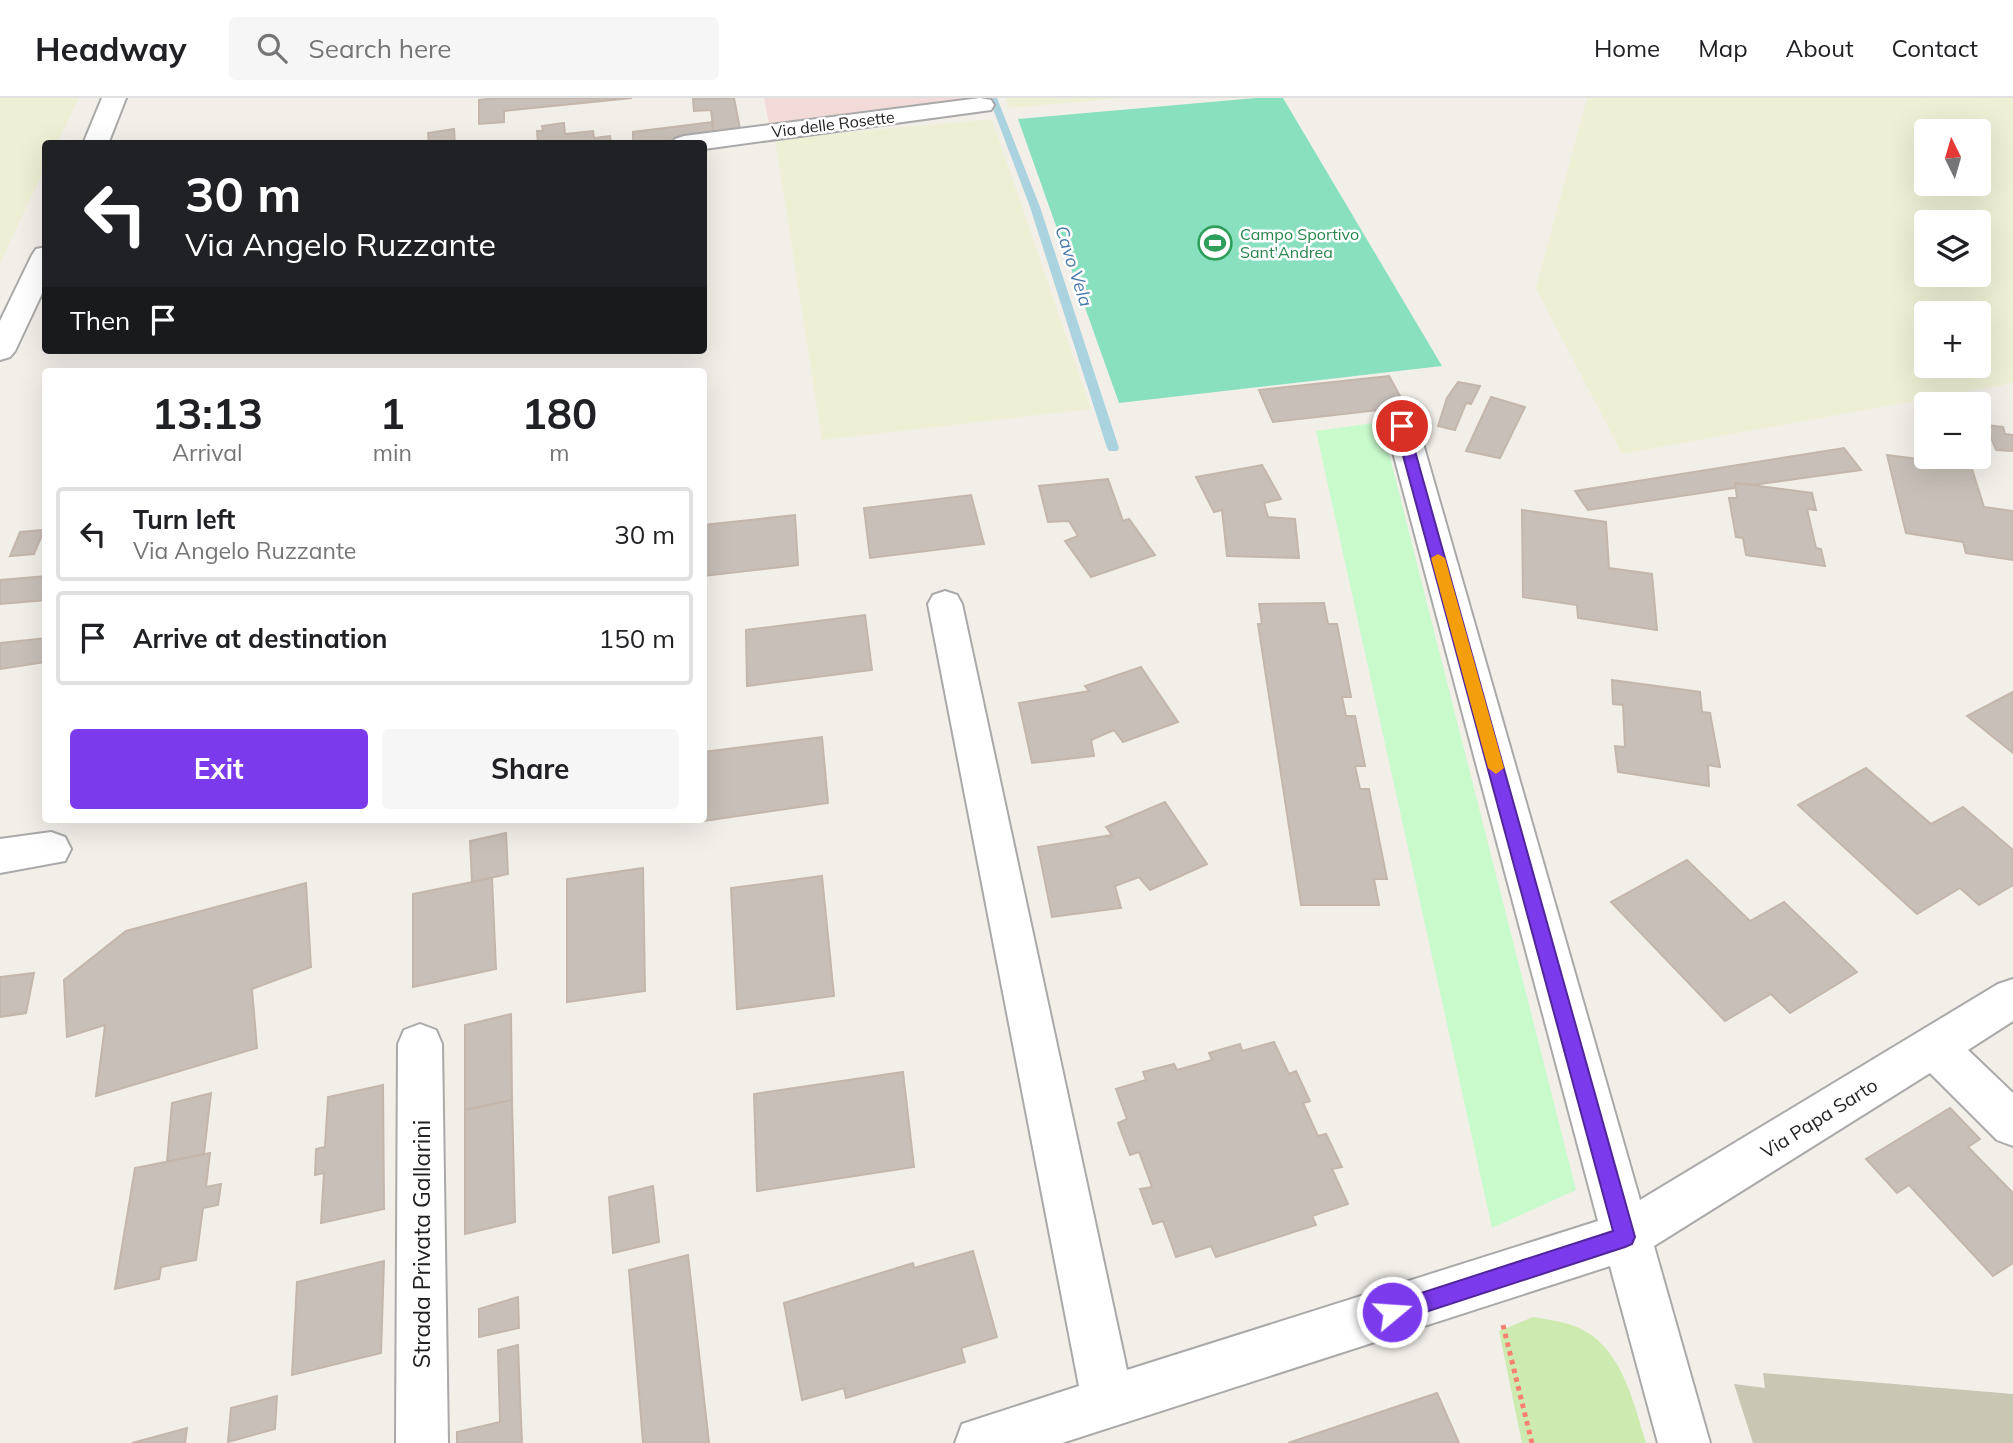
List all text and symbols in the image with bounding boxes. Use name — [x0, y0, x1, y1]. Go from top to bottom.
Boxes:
search box — [229, 17, 719, 80]
text: Headway — [35, 28, 187, 69]
icon: search — [253, 29, 291, 67]
text: Search here — [309, 32, 451, 65]
text: Home — [1594, 33, 1660, 63]
text: Map — [1698, 33, 1748, 63]
text: About — [1786, 33, 1854, 63]
text: Contact — [1892, 33, 1978, 63]
street label: Via delle Rosette — [770, 107, 896, 141]
north arrow — [1914, 119, 1992, 196]
map controls — [1914, 119, 1991, 469]
text: 30 m — [185, 163, 301, 224]
icon: left — [70, 168, 161, 259]
button: layers — [1914, 210, 1991, 287]
water label: Cavo Vela — [1050, 223, 1098, 309]
text: Via Angelo Ruzzante — [185, 224, 496, 264]
sports icon: Campo Sportivo Sant'Andrea — [1196, 224, 1234, 262]
place label: Campo Sportivo Sant'Andrea — [1240, 224, 1359, 262]
icon: arrive — [144, 301, 182, 339]
button: + — [1914, 301, 1991, 378]
text: Then — [70, 304, 130, 337]
text: 13:13 — [152, 387, 263, 440]
text: 1 — [380, 387, 405, 440]
text: 180 — [522, 387, 597, 440]
button: − — [1914, 392, 1991, 469]
pin — [1372, 396, 1432, 456]
icon: arrive — [1383, 407, 1421, 445]
text: Arrival — [172, 438, 243, 467]
text: min — [373, 438, 412, 467]
text: m — [549, 438, 570, 467]
text: Turn left — [133, 503, 235, 536]
icon: left — [74, 515, 112, 553]
text: 30 m — [614, 518, 675, 551]
text: Via Angelo Ruzzante — [133, 536, 356, 565]
icon: arrive — [74, 619, 112, 657]
text: Arrive at destination — [133, 622, 388, 655]
text: 150 m — [599, 622, 675, 655]
button: Exit — [70, 729, 368, 809]
button: Share — [382, 729, 679, 809]
street label: Via Papa Sarto — [1756, 1073, 1882, 1163]
street label: Strada Privata Gallarini — [407, 1120, 436, 1368]
position arrow — [1355, 1275, 1429, 1349]

